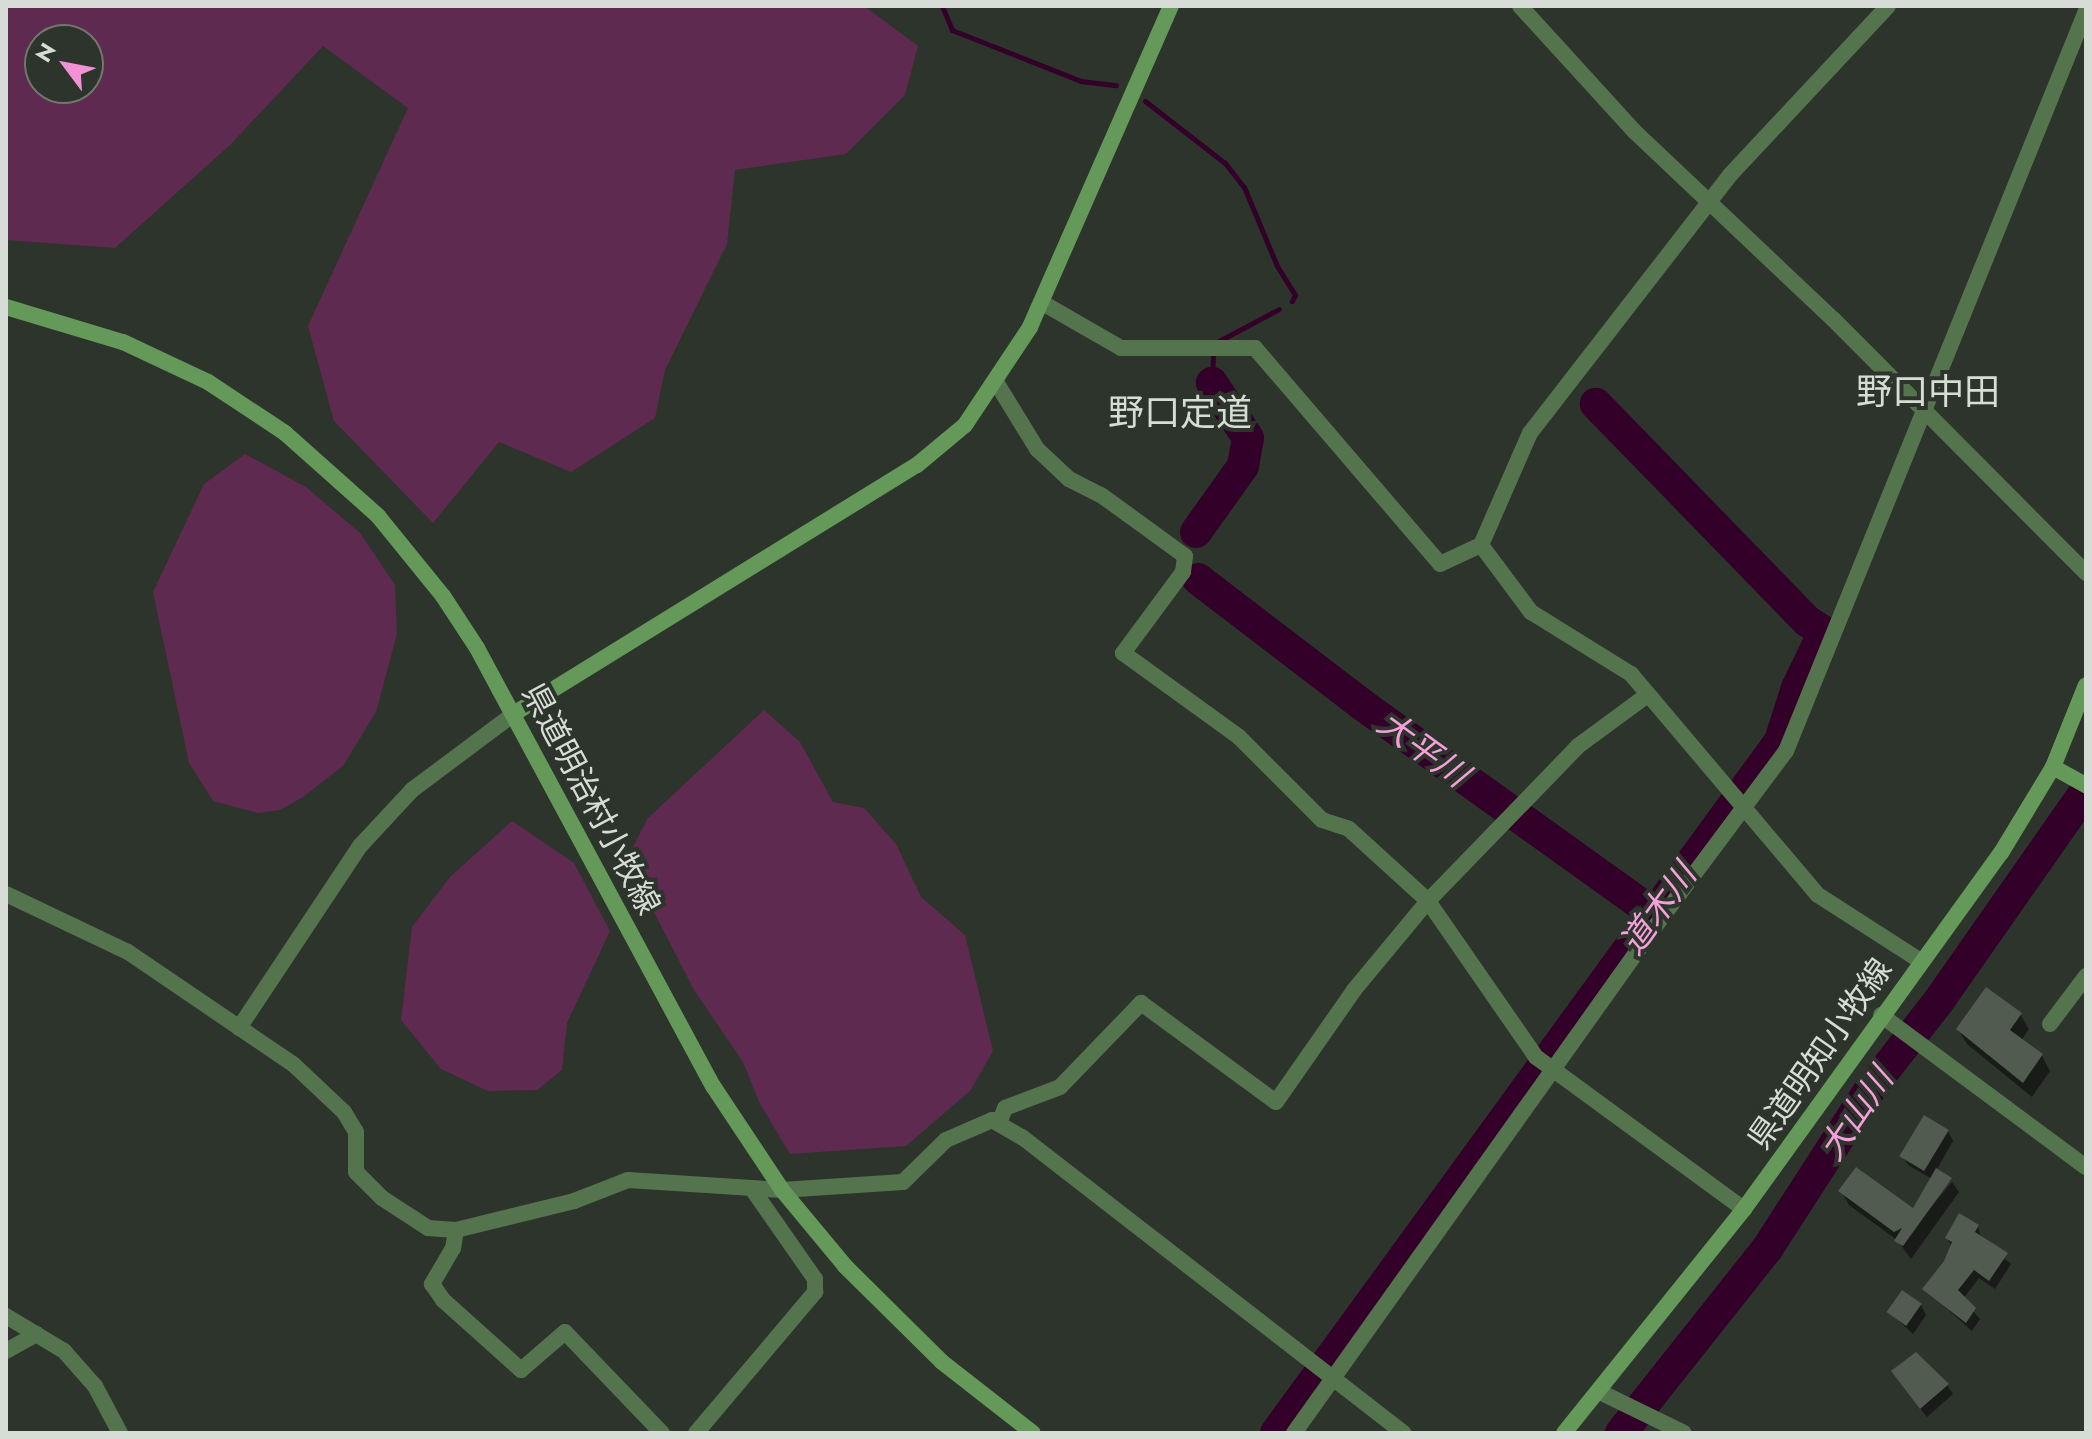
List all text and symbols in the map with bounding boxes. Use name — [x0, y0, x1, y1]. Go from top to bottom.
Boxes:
north arrow — [24, 24, 104, 104]
text: N — [27, 36, 64, 68]
district label: 野口中田 — [1856, 370, 2000, 414]
district label: 野口定道 — [1108, 391, 1252, 435]
street label: 県道明治村小牧線 — [514, 677, 668, 921]
water label: 大平川 — [1370, 703, 1476, 795]
water label: 道木川 — [1612, 856, 1704, 962]
street label: 県道明知小牧線 — [1740, 951, 1900, 1157]
water label: 大山川 — [1811, 1060, 1901, 1168]

